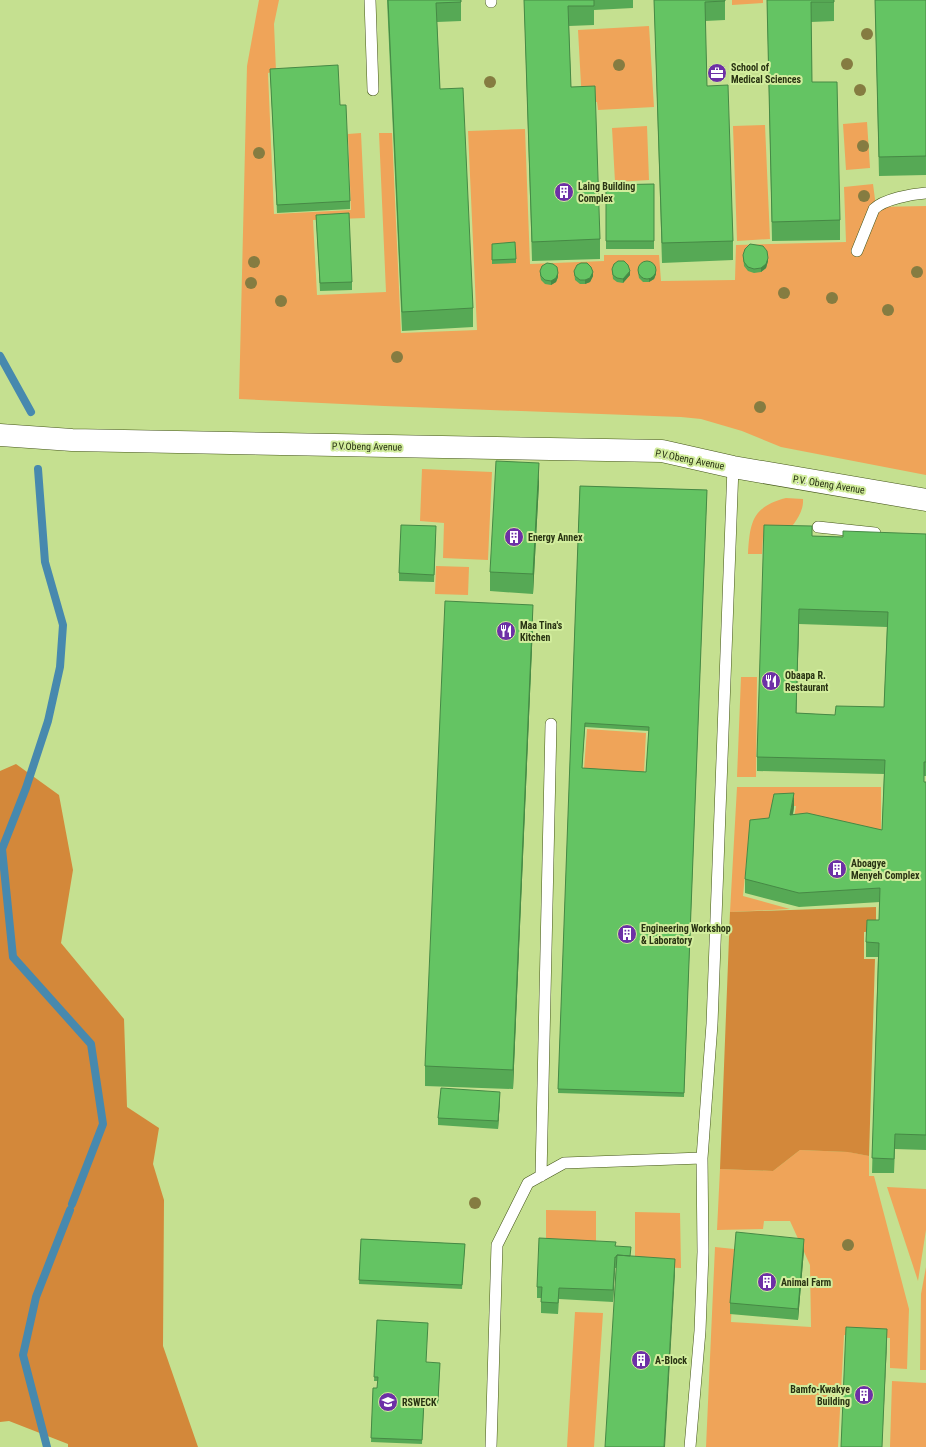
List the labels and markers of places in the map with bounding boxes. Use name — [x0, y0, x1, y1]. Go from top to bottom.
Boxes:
office icon: School of Medical Sciences — [706, 62, 728, 84]
place label: School of Medical Sciences — [731, 62, 802, 85]
building icon: Laing Building Complex — [553, 181, 575, 203]
place label: Laing Building Complex — [578, 181, 635, 204]
building icon: Energy Annex — [503, 526, 525, 548]
place label: Energy Annex — [528, 532, 583, 543]
restaurant icon: Maa Tina's Kitchen — [495, 620, 517, 642]
place label: Maa Tina's Kitchen — [520, 620, 563, 643]
restaurant icon: Obaapa R. Restaurant — [760, 670, 782, 692]
place label: Obaapa R. Restaurant — [785, 670, 828, 693]
building icon: Aboagye Menyeh Complex — [826, 858, 848, 880]
place label: Aboagye Menyeh Complex — [851, 858, 920, 881]
building icon: Engineering Workshop & Laboratory — [616, 923, 638, 945]
place label: Engineering Workshop & Laboratory — [641, 923, 731, 946]
building icon: Animal Farm — [756, 1271, 778, 1293]
place label: Animal Farm — [781, 1277, 831, 1288]
building icon: A-Block — [630, 1349, 652, 1371]
place label: A-Block — [655, 1355, 687, 1366]
place label: Bamfo-Kwakye Building — [790, 1384, 850, 1407]
building icon: Bamfo-Kwakye Building — [853, 1384, 875, 1406]
school or university icon: RSWECK — [377, 1391, 399, 1413]
place label: RSWECK — [402, 1397, 437, 1408]

